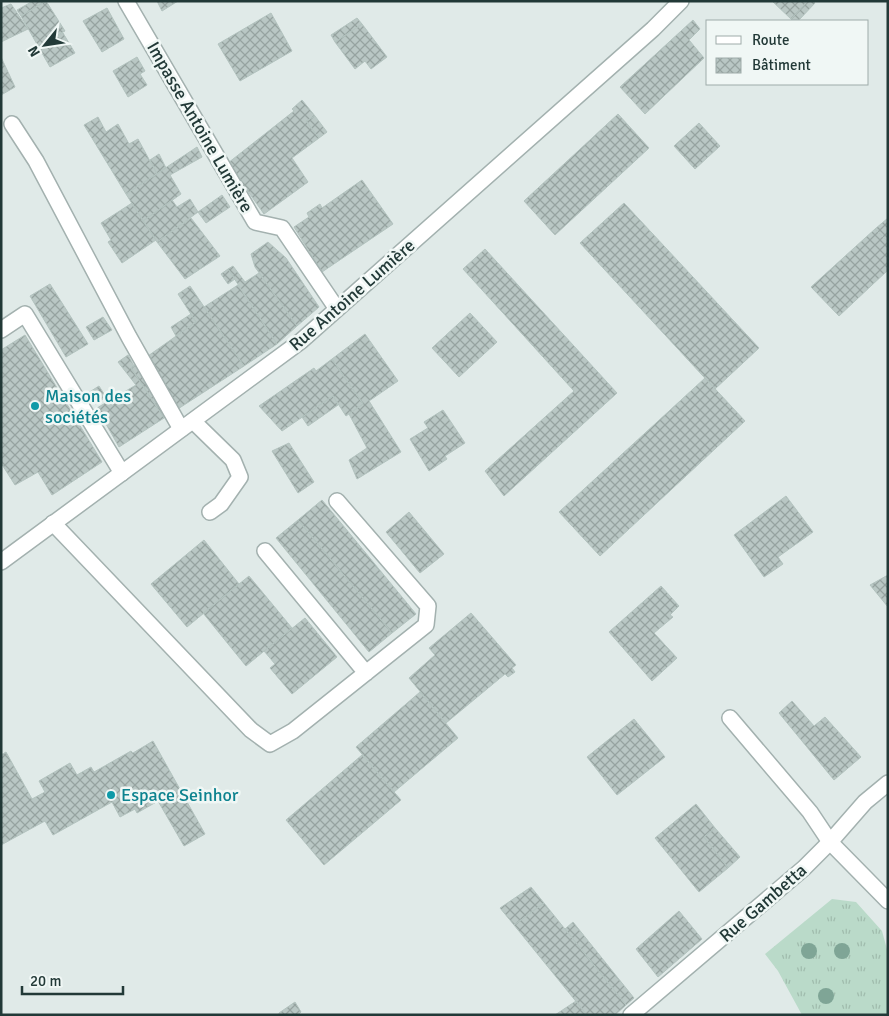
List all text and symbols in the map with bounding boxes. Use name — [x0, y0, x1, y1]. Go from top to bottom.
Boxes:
north arrow — [20, 20, 70, 70]
legend — [706, 20, 869, 85]
text: Route — [752, 31, 789, 49]
street label: Impasse Antoine Lumière — [142, 38, 258, 216]
text: N — [24, 43, 44, 60]
text: Bâtiment — [752, 56, 811, 74]
street label: Rue Antoine Lumière — [285, 234, 419, 356]
place label: Maison des sociétés — [45, 385, 131, 428]
marker: Maison des sociétés — [29, 400, 41, 412]
place label: Espace Seinhor — [121, 784, 239, 806]
marker: Espace Seinhor — [105, 789, 117, 801]
street label: Rue Gambetta — [715, 859, 811, 947]
scale bar — [22, 964, 124, 996]
text: 20 m — [30, 972, 61, 990]

